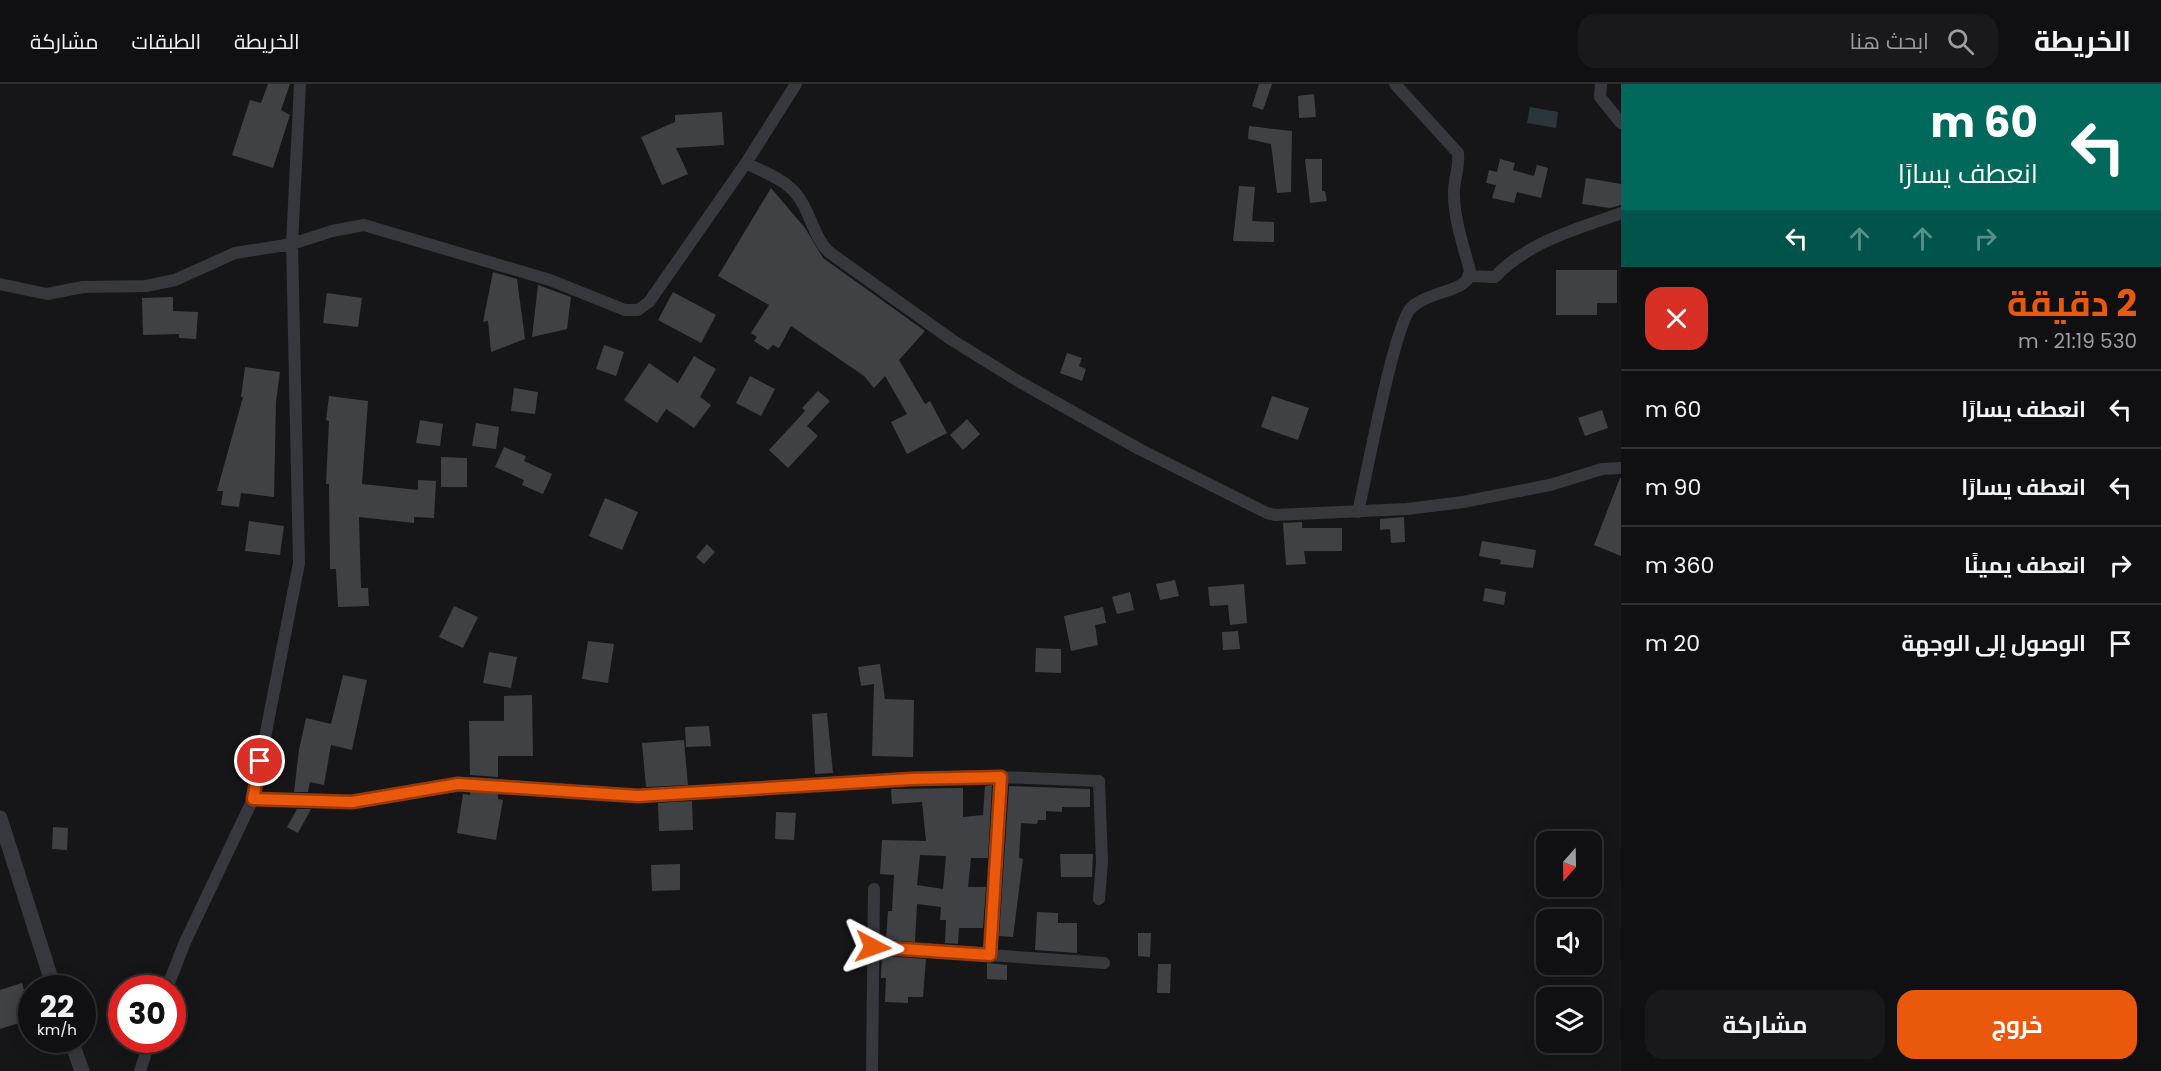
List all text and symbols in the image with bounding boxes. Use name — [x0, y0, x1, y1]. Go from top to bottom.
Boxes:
search box — [1578, 14, 1998, 68]
text: الخريطة — [2034, 22, 2131, 61]
icon: search — [1944, 25, 1977, 58]
text: ابحث هنا — [1850, 26, 1929, 57]
text: مشاركة — [30, 27, 99, 56]
text: الطبقات — [132, 27, 201, 56]
text: الخريطة — [234, 27, 300, 56]
text: 60 m — [1930, 93, 2038, 152]
icon: left — [2059, 108, 2137, 186]
text: انعطف يسارًا — [1898, 155, 2038, 192]
icon: left — [1780, 222, 1813, 255]
icon: ahead — [1843, 222, 1876, 255]
icon: ahead — [1906, 222, 1939, 255]
icon: right — [1969, 222, 2002, 255]
text: 2 دقيقة — [2007, 278, 2137, 329]
button: close — [1645, 287, 1708, 350]
text: 530 m · 21:19 — [2018, 327, 2137, 355]
icon: left — [2104, 393, 2137, 426]
text: 60 m — [1645, 394, 1701, 425]
text: انعطف يسارًا — [1961, 394, 2086, 425]
icon: left — [2104, 471, 2137, 504]
text: 90 m — [1645, 472, 1701, 503]
text: انعطف يسارًا — [1961, 472, 2086, 503]
icon: right — [2104, 549, 2137, 582]
text: 360 m — [1645, 550, 1714, 581]
text: انعطف يمينًا — [1964, 550, 2086, 581]
icon: arrive — [2104, 627, 2137, 660]
text: 20 m — [1645, 628, 1700, 659]
text: الوصول إلى الوجهة — [1901, 628, 2086, 659]
pin — [234, 735, 285, 786]
icon: arrive — [243, 744, 276, 777]
north arrow — [1536, 831, 1602, 897]
map controls — [1536, 831, 1602, 1053]
button: sound — [1536, 909, 1602, 975]
position arrow — [841, 915, 905, 979]
speed limit sign: 30 — [108, 975, 186, 1053]
text: 22 — [40, 985, 74, 1028]
button: layers — [1536, 987, 1602, 1053]
button: مشاركة — [1645, 990, 1885, 1059]
button: خروج — [1897, 990, 2137, 1059]
text: km/h — [37, 1019, 77, 1040]

